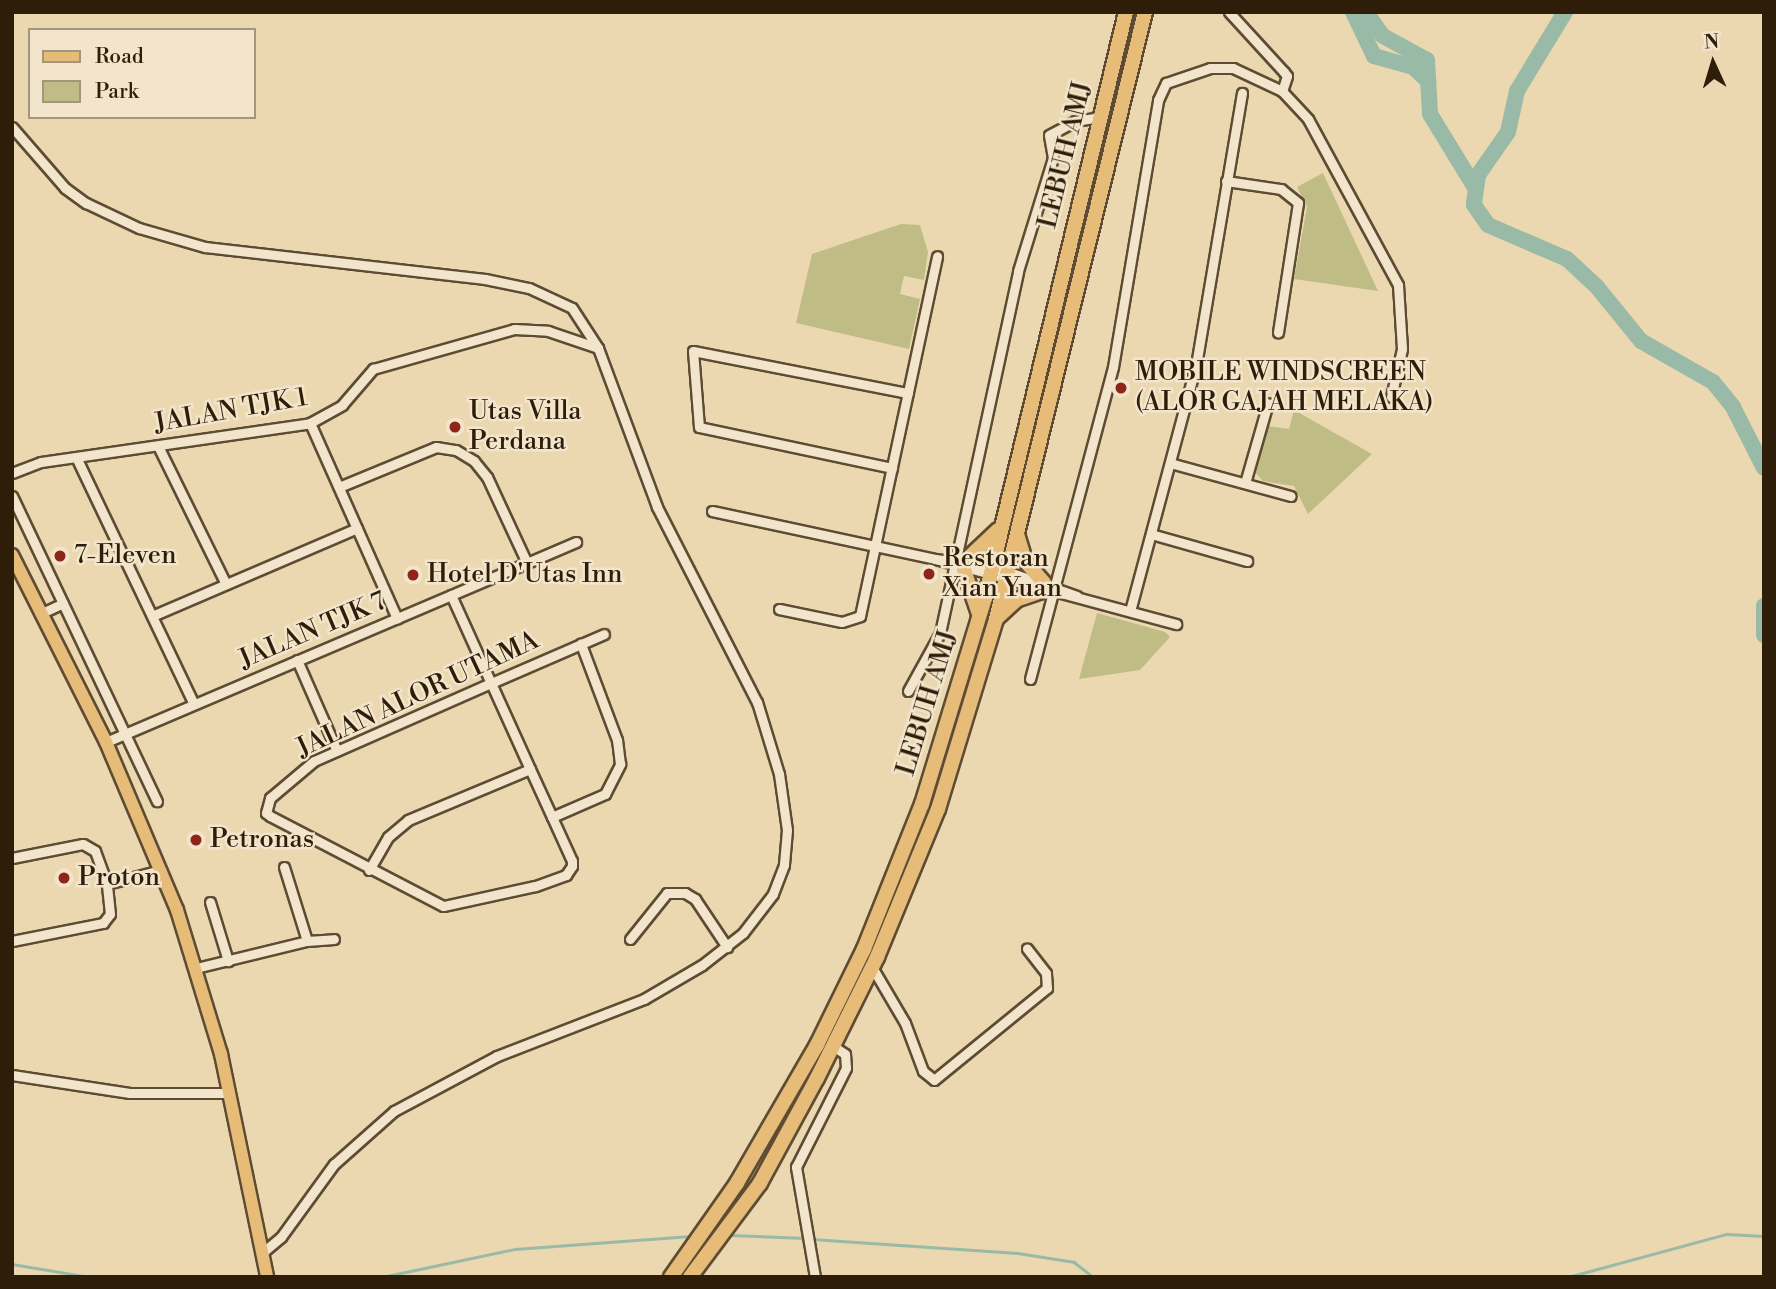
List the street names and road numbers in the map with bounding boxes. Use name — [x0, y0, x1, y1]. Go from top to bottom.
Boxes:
street label: LEBUH AMJ — [1033, 78, 1099, 232]
street label: JALAN TJK 1 — [152, 382, 310, 440]
street label: JALAN TJK 7 — [235, 586, 391, 676]
street label: JALAN ALOR UTAMA — [292, 625, 544, 765]
street label: LEBUH AMJ — [891, 626, 965, 780]

